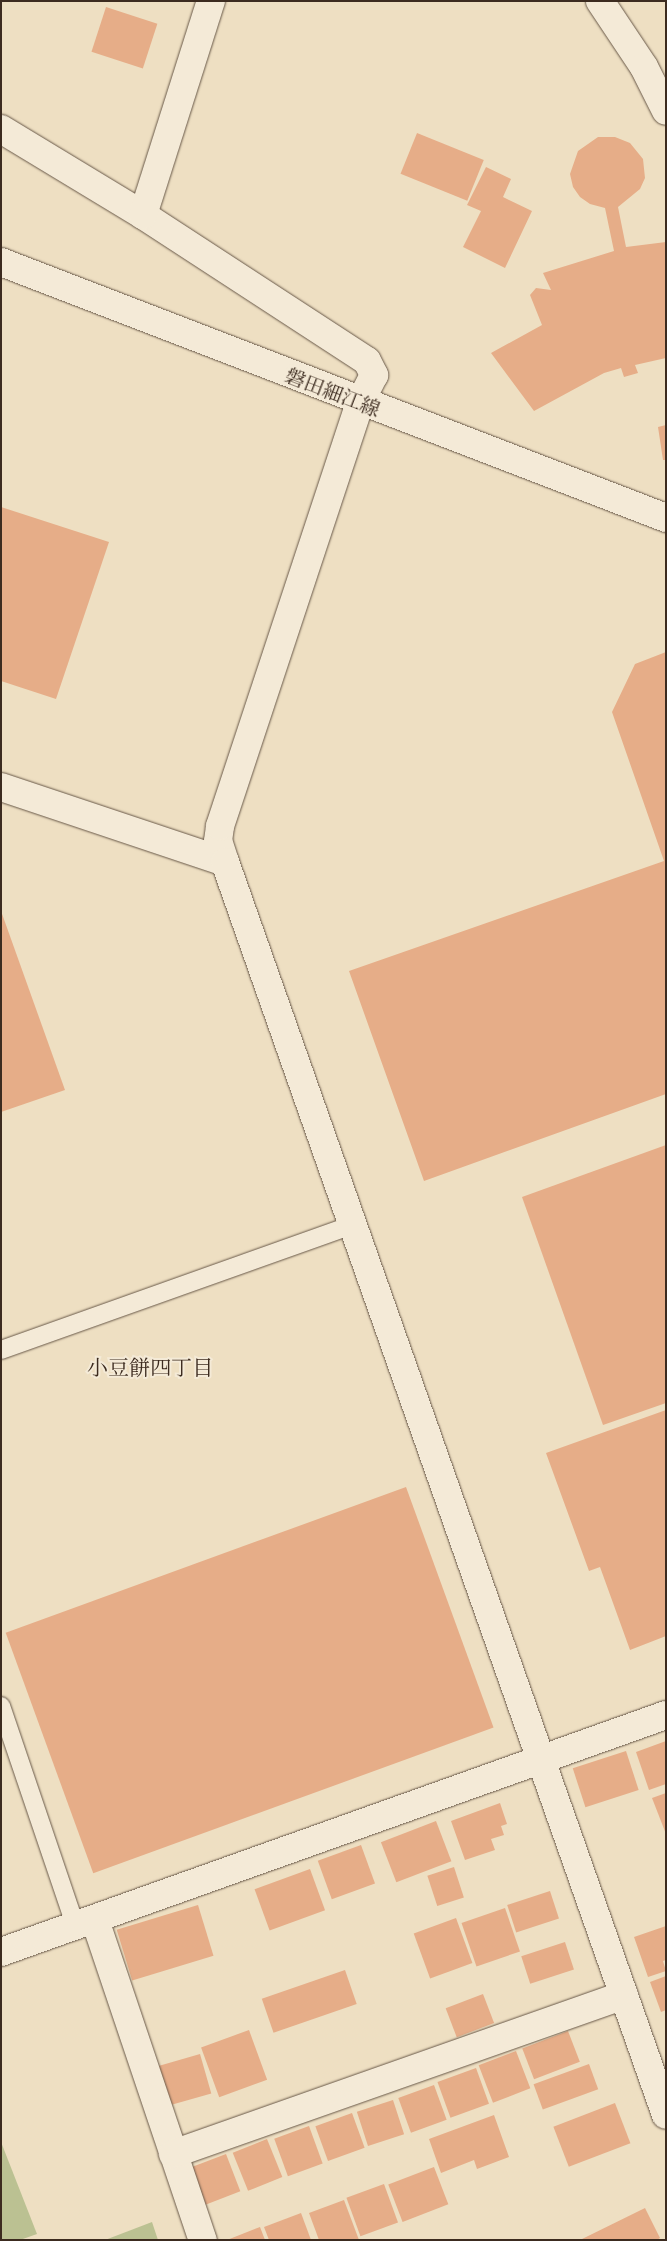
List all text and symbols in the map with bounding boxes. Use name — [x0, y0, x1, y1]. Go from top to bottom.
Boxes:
street label: 磐田細江線 — [282, 363, 384, 421]
district label: 小豆餅四丁目 — [87, 1355, 213, 1381]

